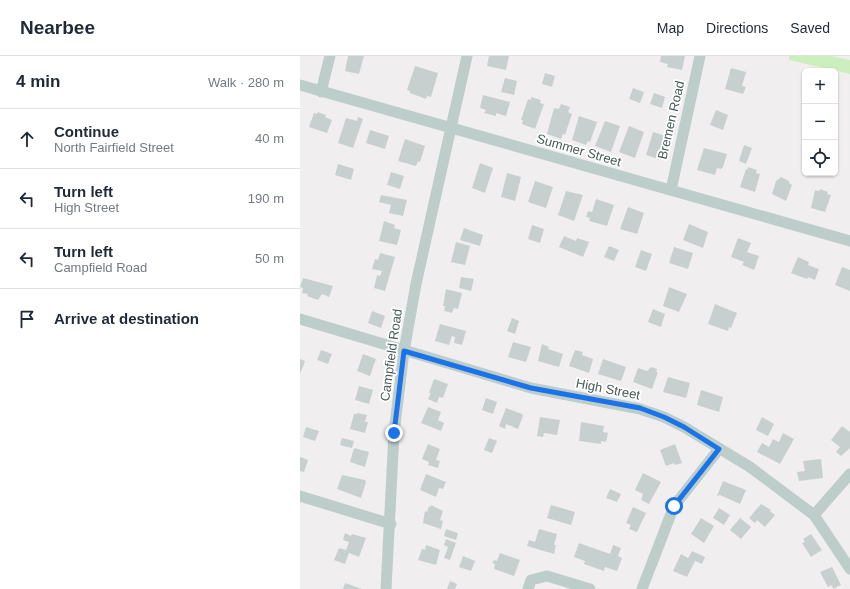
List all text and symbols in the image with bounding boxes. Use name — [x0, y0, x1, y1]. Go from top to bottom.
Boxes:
text: Nearbee — [20, 17, 95, 38]
text: Map — [657, 20, 684, 36]
text: Directions — [706, 20, 768, 36]
text: Saved — [790, 20, 830, 36]
map controls — [802, 68, 838, 176]
button: + — [802, 68, 838, 104]
text: 4 min — [16, 72, 60, 91]
text: Walk · 280 m — [208, 75, 284, 90]
street label: Bremen Road — [655, 79, 687, 161]
button: − — [802, 104, 838, 140]
text: Continue — [54, 123, 119, 140]
icon: ahead — [16, 128, 38, 150]
text: 40 m — [255, 131, 284, 146]
street label: Summer Street — [535, 131, 623, 169]
text: North Fairfield Street — [54, 140, 174, 155]
button: locate — [802, 140, 838, 176]
text: Turn left — [54, 183, 113, 200]
icon: left — [16, 188, 38, 210]
text: 190 m — [248, 191, 284, 206]
text: High Street — [54, 200, 119, 215]
text: Turn left — [54, 243, 113, 260]
icon: left — [16, 248, 38, 270]
text: 50 m — [255, 251, 284, 266]
text: Campfield Road — [54, 260, 147, 275]
icon: arrive — [16, 308, 38, 330]
street label: Campfield Road — [377, 308, 405, 402]
text: Arrive at destination — [54, 310, 199, 327]
street label: High Street — [575, 375, 642, 403]
route end — [385, 424, 403, 442]
route start — [665, 497, 683, 515]

